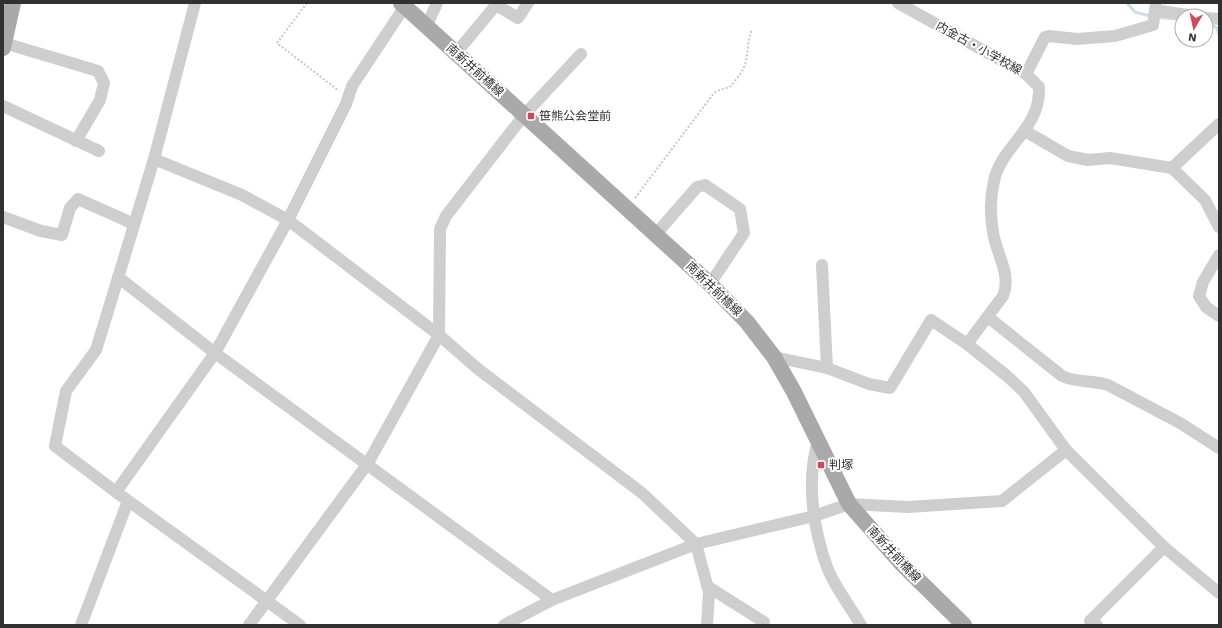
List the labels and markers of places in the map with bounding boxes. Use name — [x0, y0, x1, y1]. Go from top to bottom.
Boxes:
place label: 笹熊公会堂前 — [539, 109, 611, 123]
marker: 笹熊公会堂前 — [526, 111, 536, 121]
place label: 判塚 — [829, 458, 853, 472]
marker: 判塚 — [816, 460, 826, 470]

